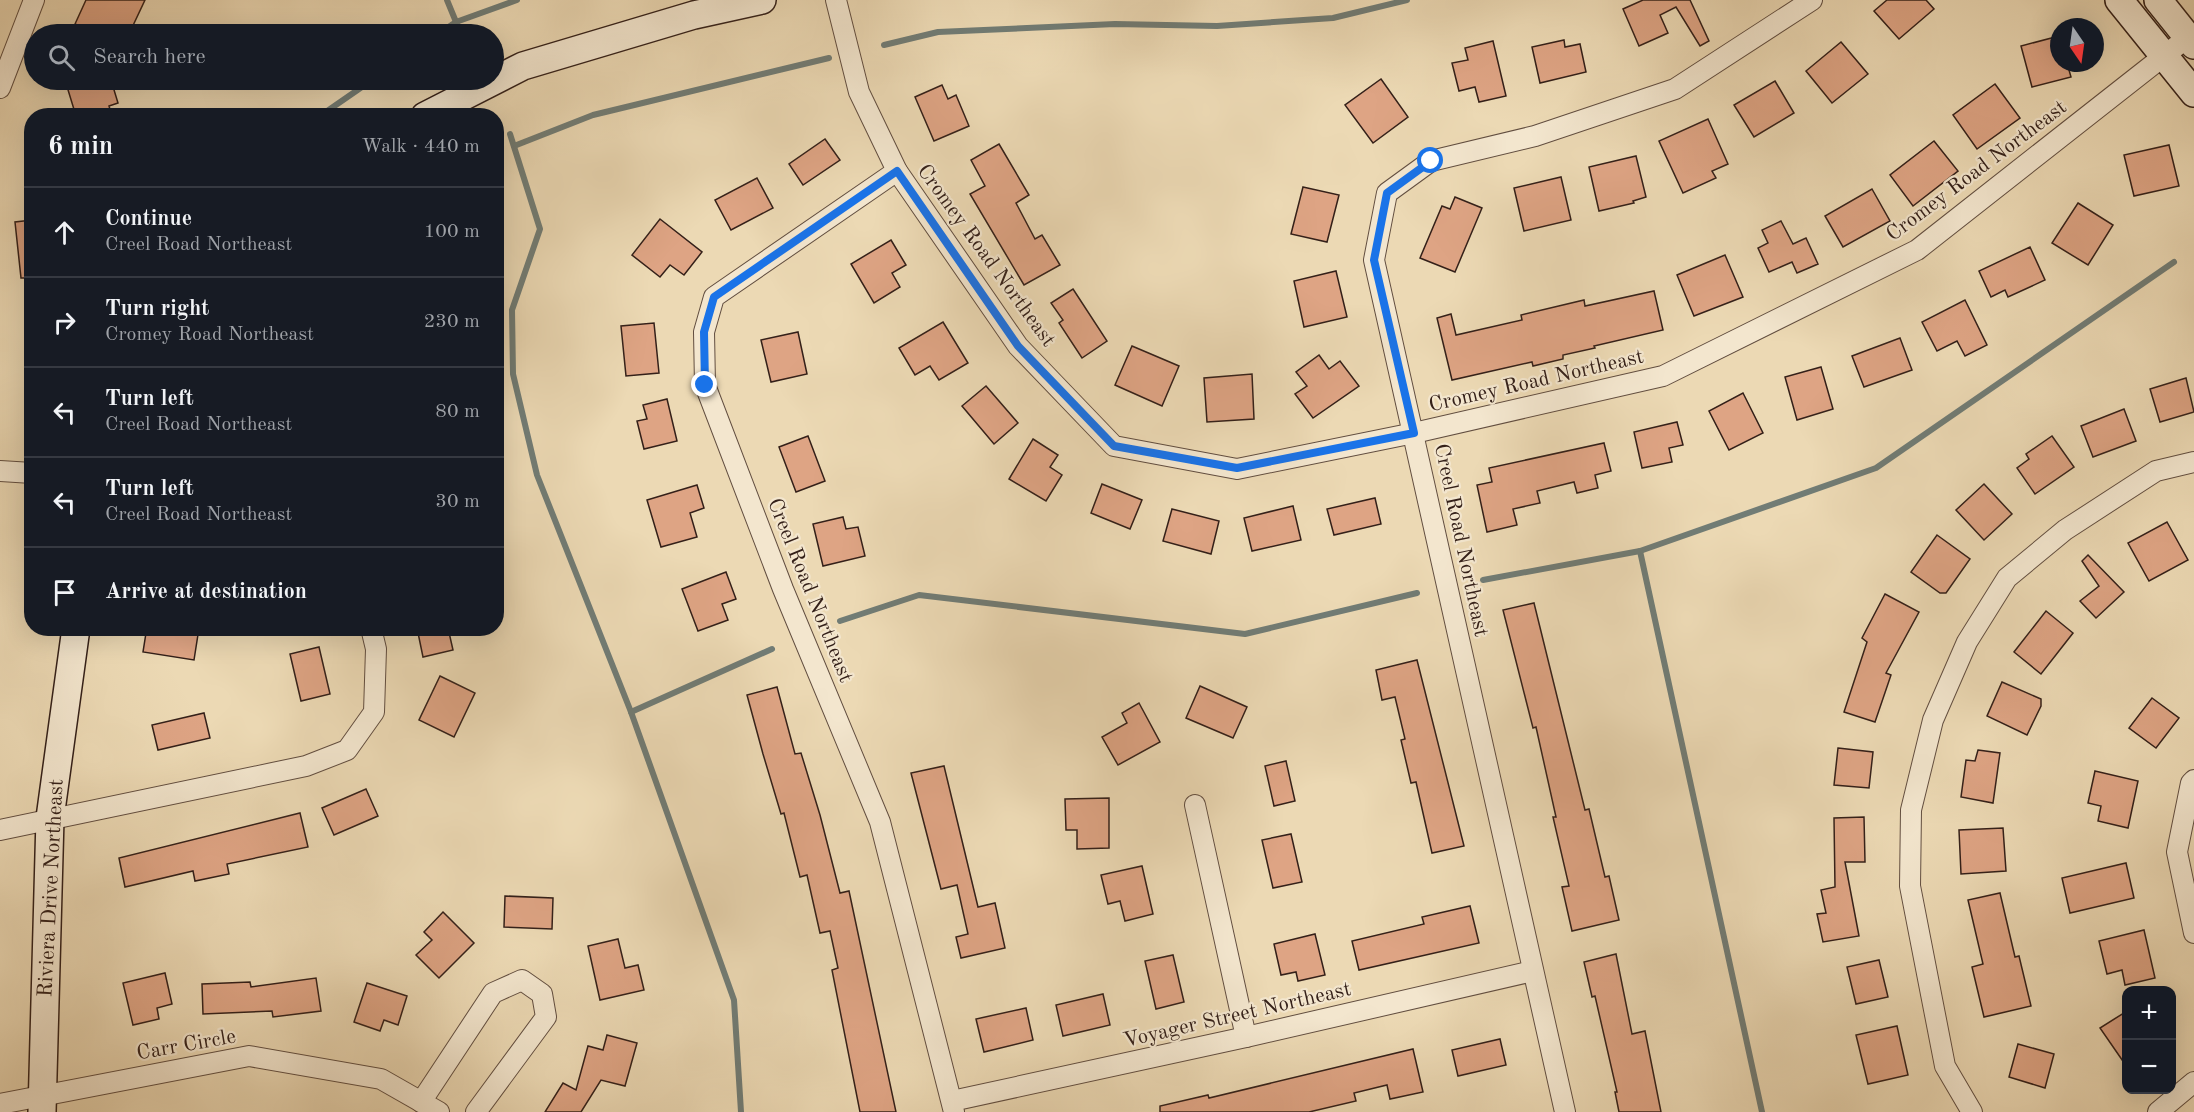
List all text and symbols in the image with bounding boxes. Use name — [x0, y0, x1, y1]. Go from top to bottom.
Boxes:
north arrow — [2050, 18, 2104, 72]
search box — [24, 24, 504, 90]
icon: search — [45, 41, 78, 74]
text: Search here — [93, 46, 206, 68]
street label: Cromey Road Northeast — [1883, 97, 2071, 246]
text: 6 min — [48, 134, 113, 160]
text: Walk · 440 m — [361, 137, 480, 157]
route start — [1417, 147, 1443, 173]
street label: Cromey Road Northeast — [913, 161, 1059, 351]
text: Continue — [105, 208, 192, 230]
icon: ahead — [48, 216, 81, 249]
text: 100 m — [424, 222, 480, 242]
text: Creel Road Northeast — [105, 235, 292, 255]
text: Turn right — [105, 298, 209, 320]
icon: right — [48, 306, 81, 339]
text: 230 m — [424, 312, 480, 332]
text: Cromey Road Northeast — [105, 325, 314, 345]
street label: Cromey Road Northeast — [1427, 347, 1646, 416]
route end — [691, 371, 717, 397]
text: Turn left — [105, 388, 194, 410]
icon: left — [48, 396, 81, 429]
text: 80 m — [435, 402, 480, 422]
text: Creel Road Northeast — [105, 415, 292, 435]
street label: Creel Road Northeast — [1430, 442, 1491, 639]
text: Turn left — [105, 478, 194, 500]
icon: left — [48, 486, 81, 519]
text: 30 m — [435, 492, 480, 512]
street label: Creel Road Northeast — [763, 495, 856, 686]
text: Creel Road Northeast — [105, 505, 292, 525]
icon: arrive — [48, 576, 81, 609]
text: Arrive at destination — [105, 581, 307, 603]
street label: Riviera Drive Northeast — [35, 778, 68, 998]
street label: Voyager Street Northeast — [1121, 979, 1353, 1052]
map controls — [2122, 986, 2176, 1094]
button: + — [2122, 986, 2176, 1040]
street label: Carr Circle — [135, 1026, 238, 1065]
button: − — [2122, 1040, 2176, 1094]

